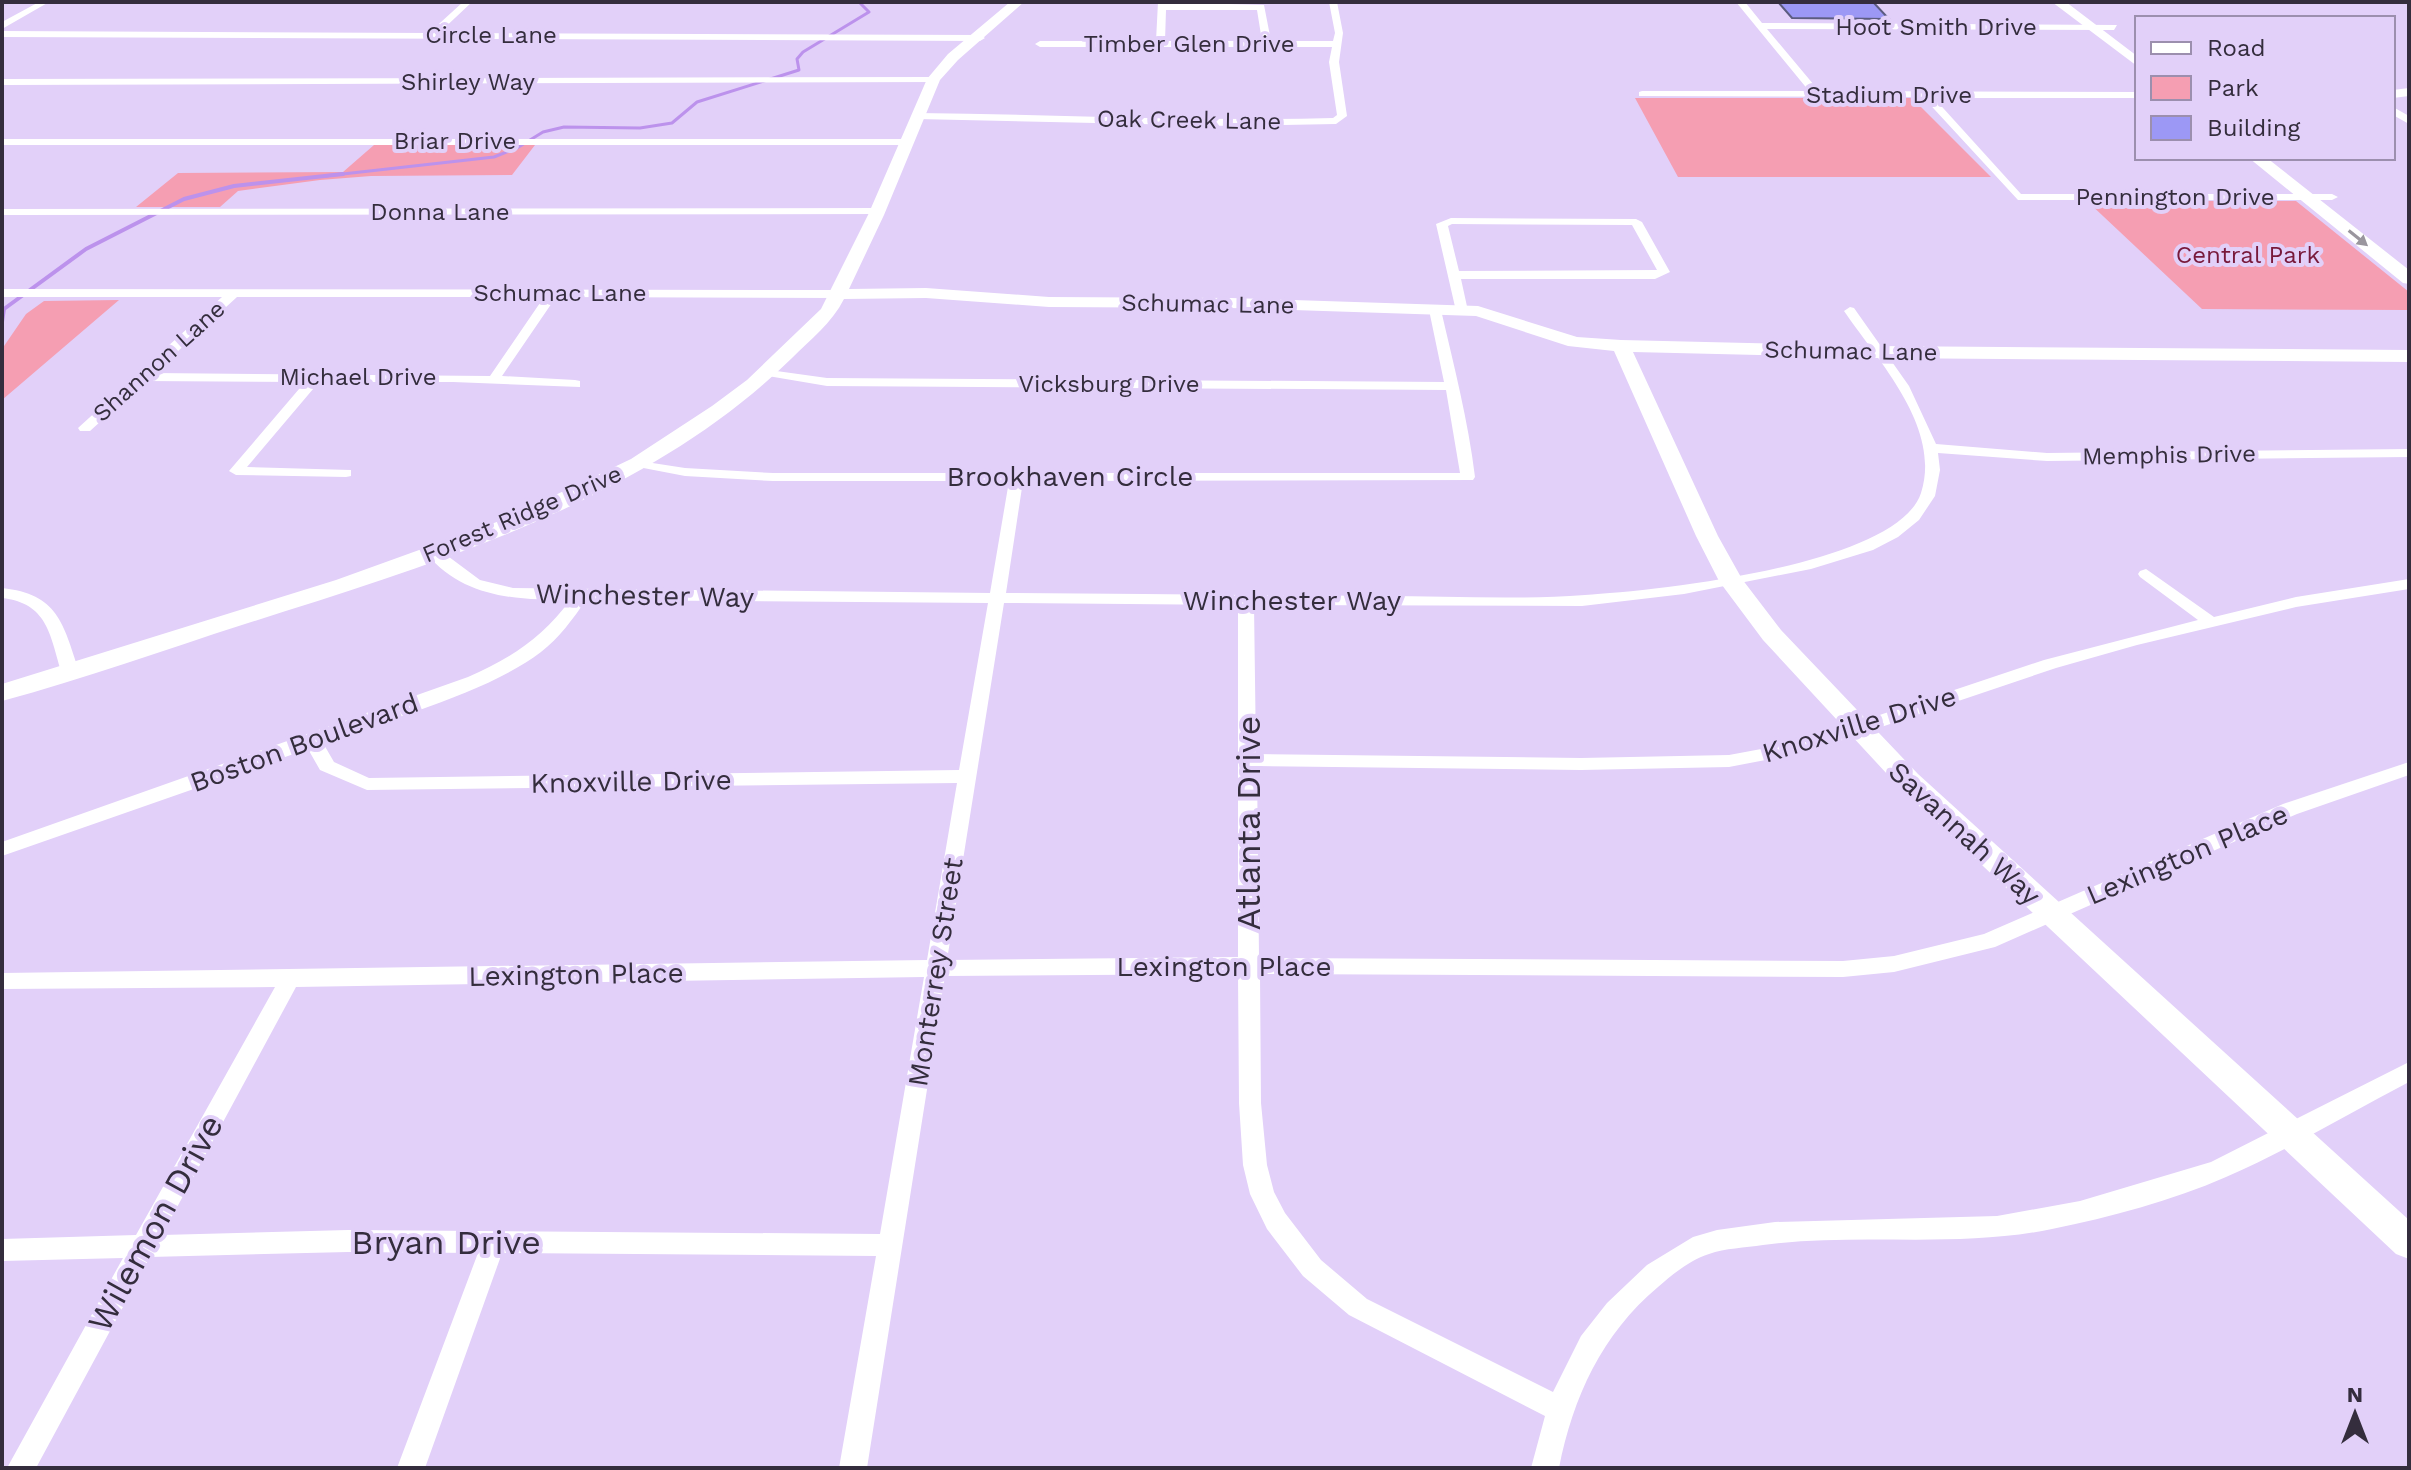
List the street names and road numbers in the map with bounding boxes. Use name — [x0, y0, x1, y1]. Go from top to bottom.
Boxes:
street label: Hoot Smith Drive — [1835, 13, 2037, 41]
street label: Circle Lane — [425, 21, 557, 49]
street label: Timber Glen Drive — [1084, 30, 1294, 58]
street label: Shirley Way — [401, 68, 536, 96]
street label: Stadium Drive — [1806, 81, 1972, 109]
street label: Oak Creek Lane — [1097, 104, 1281, 136]
street label: Briar Drive — [394, 127, 516, 155]
street label: Pennington Drive — [2075, 183, 2275, 211]
street label: Donna Lane — [370, 198, 510, 226]
street label: Schumac Lane — [473, 279, 647, 307]
street label: Schumac Lane — [1121, 288, 1295, 320]
street label: Shannon Lane — [87, 295, 231, 427]
street label: Schumac Lane — [1764, 335, 1938, 367]
street label: Michael Drive — [280, 363, 436, 391]
street label: Vicksburg Drive — [1018, 370, 1200, 398]
street label: Memphis Drive — [2082, 439, 2256, 471]
street label: Forest Ridge Drive — [418, 459, 626, 569]
street label: Brookhaven Circle — [946, 460, 1194, 493]
street label: Winchester Way — [536, 577, 755, 614]
street label: Winchester Way — [1183, 584, 1402, 617]
street label: Knoxville Drive — [1758, 679, 1960, 770]
street label: Boston Boulevard — [186, 686, 423, 799]
street label: Atlanta Drive — [1228, 716, 1268, 930]
street label: Savannah Way — [1882, 755, 2048, 912]
street label: Knoxville Drive — [530, 763, 732, 800]
street label: Lexington Place — [2082, 797, 2293, 912]
street label: Monterrey Street — [901, 855, 970, 1089]
street label: Lexington Place — [1116, 950, 1332, 983]
street label: Lexington Place — [468, 956, 684, 993]
street label: Wilemon Drive — [79, 1108, 231, 1338]
street label: Bryan Drive — [351, 1222, 541, 1262]

